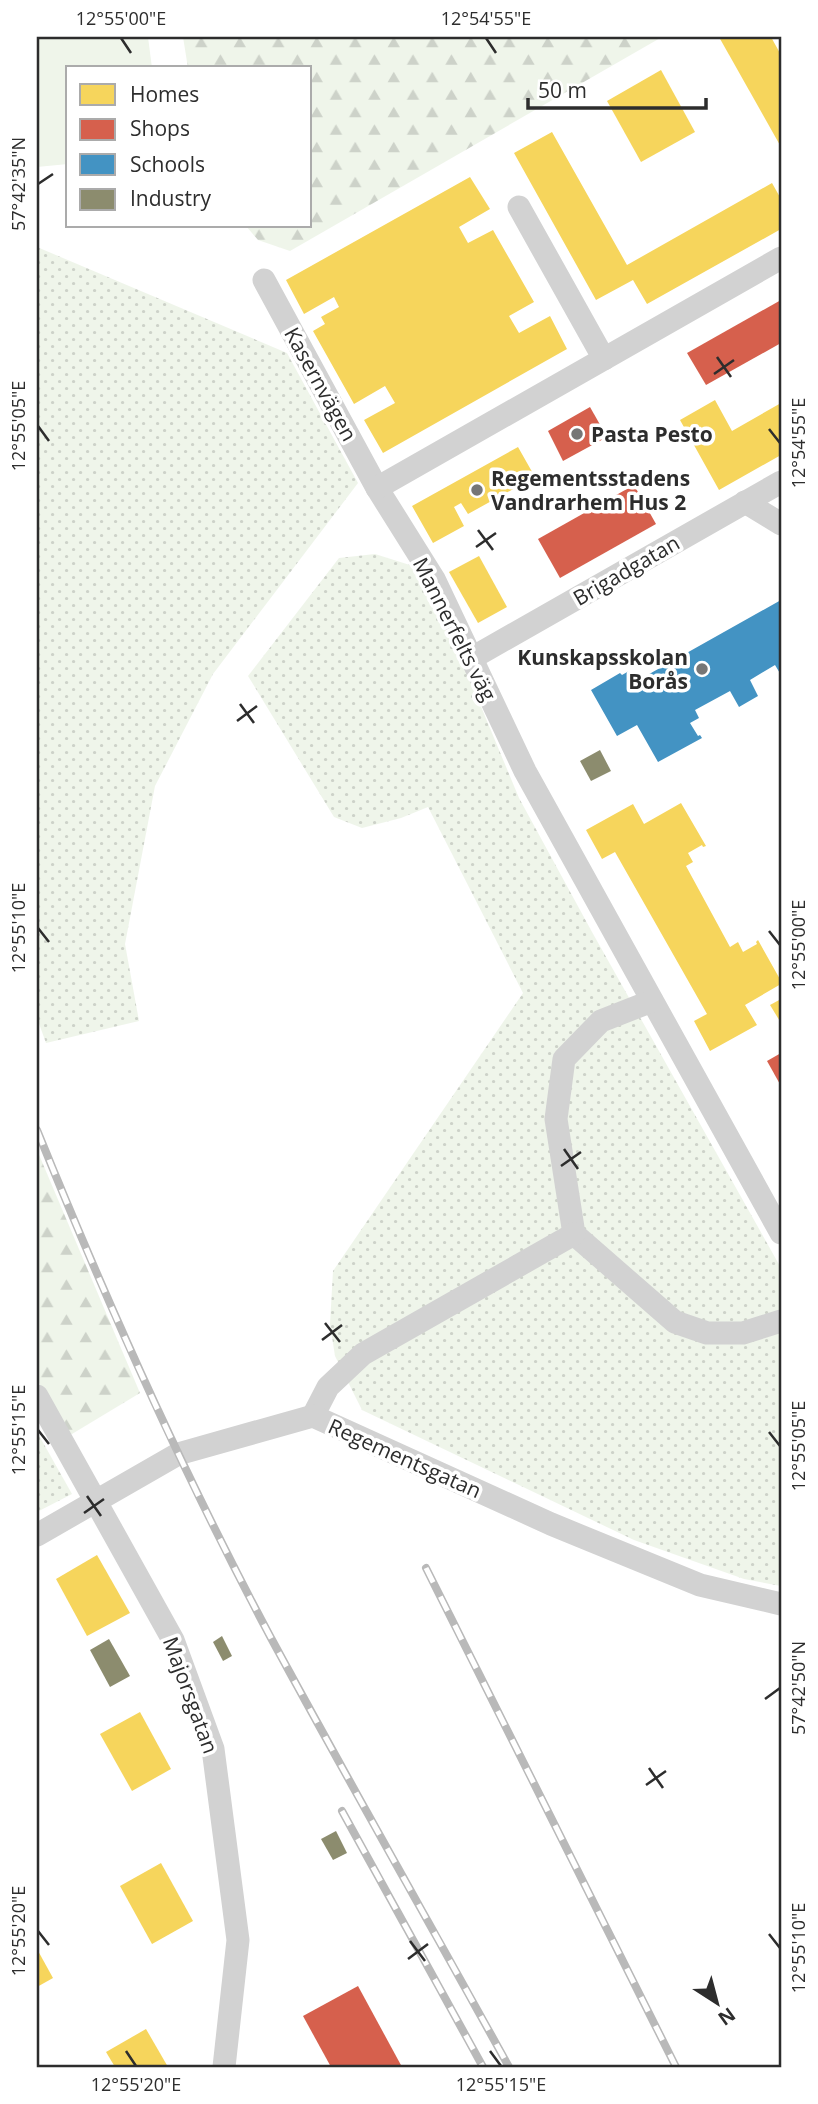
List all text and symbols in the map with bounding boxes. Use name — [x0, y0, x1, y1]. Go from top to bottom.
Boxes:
text: 12°55'00"E — [76, 6, 166, 30]
text: 12°54'55"E — [441, 6, 531, 30]
legend — [66, 66, 312, 228]
scale bar — [528, 66, 706, 110]
text: 50 m — [538, 76, 587, 104]
text: Homes — [130, 80, 199, 108]
text: Shops — [130, 114, 190, 142]
text: 57°42'35"N — [6, 137, 30, 231]
text: Schools — [130, 150, 205, 178]
text: Industry — [130, 184, 212, 212]
street label: Kasernvägen — [278, 322, 364, 446]
text: 12°55'05"E — [6, 381, 30, 471]
text: 12°54'55"E — [786, 398, 810, 488]
place label: Pasta Pesto — [591, 420, 713, 448]
marker: Pasta Pesto — [569, 426, 585, 442]
place label: Regementsstadens Vandrarhem Hus 2 — [491, 464, 690, 516]
marker: Regementsstadens Vandrarhem Hus 2 — [469, 482, 485, 498]
street label: Brigadgatan — [568, 528, 684, 612]
street label: Mannerfelts väg — [407, 553, 503, 705]
place label: Kunskapsskolan Borås — [517, 643, 688, 695]
marker: Kunskapsskolan Borås — [694, 661, 710, 677]
text: 12°55'10"E — [6, 883, 30, 973]
text: 12°55'00"E — [786, 900, 810, 990]
text: 12°55'15"E — [6, 1385, 30, 1475]
text: 12°55'05"E — [786, 1401, 810, 1491]
street label: Regementsgatan — [324, 1412, 486, 1504]
street label: Majorsgatan — [157, 1633, 225, 1757]
text: 57°42'50"N — [786, 1641, 810, 1735]
text: 12°55'20"E — [6, 1886, 30, 1976]
text: 12°55'10"E — [786, 1903, 810, 1993]
north arrow — [682, 1968, 752, 2038]
text: N — [713, 2002, 741, 2032]
text: 12°55'20"E — [91, 2072, 181, 2096]
text: 12°55'15"E — [456, 2072, 546, 2096]

